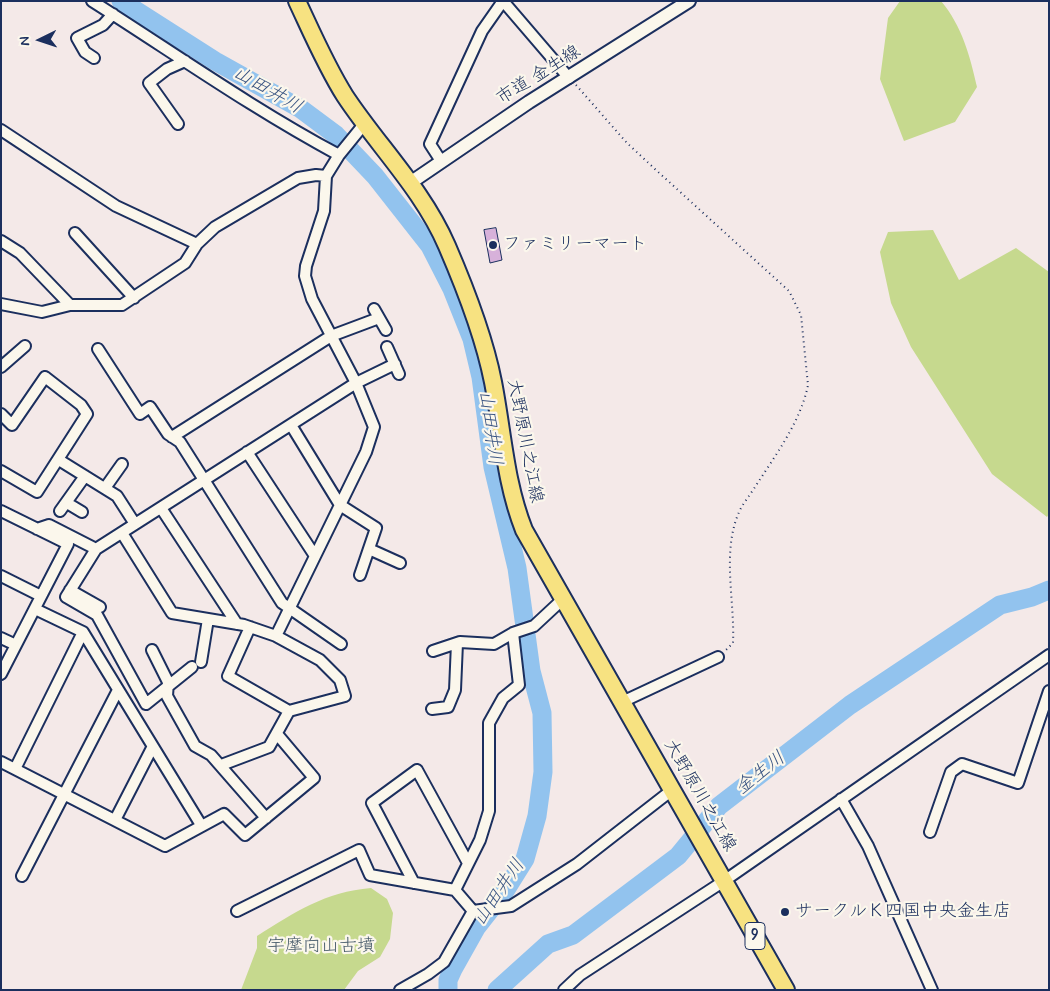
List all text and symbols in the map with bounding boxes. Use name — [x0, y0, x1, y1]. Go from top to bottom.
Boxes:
north arrow — [15, 15, 65, 65]
text: N — [16, 36, 34, 46]
street label: 市道 金生線 — [493, 42, 585, 110]
water label: 山田井川 — [228, 62, 306, 120]
place label: ファミリーマート — [503, 234, 647, 256]
marker: ファミリーマート — [487, 239, 499, 251]
street label: 大野原川之江線 — [501, 377, 547, 505]
water label: 山田井川 — [472, 389, 506, 467]
street label: 大野原川之江線 — [658, 736, 740, 856]
water label: 金生川 — [732, 747, 790, 801]
water label: 山田井川 — [469, 855, 531, 931]
place label: サークルＫ四国中央金生店 — [795, 901, 1011, 923]
marker: サークルＫ四国中央金生店 — [779, 906, 791, 918]
road number: 9 — [745, 922, 765, 949]
park label: 宇摩向山古墳 — [267, 936, 375, 958]

